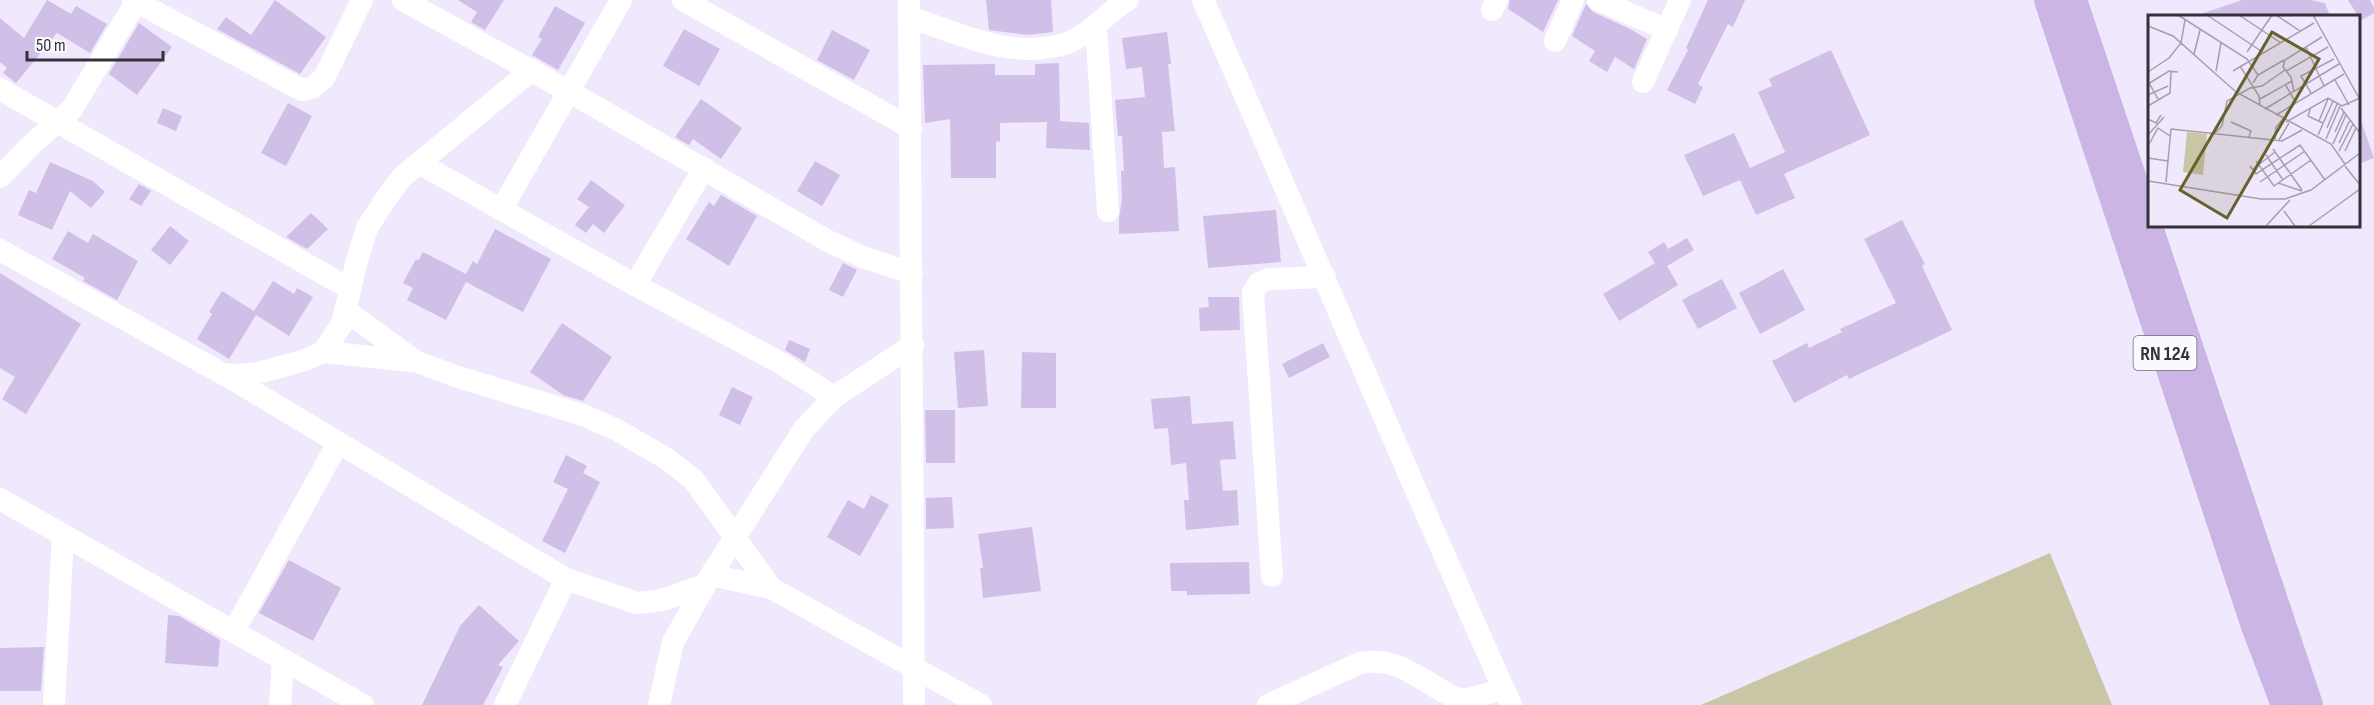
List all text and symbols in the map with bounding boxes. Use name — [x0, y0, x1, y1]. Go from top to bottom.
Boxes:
inset map — [2148, 15, 2359, 226]
scale bar — [27, 24, 164, 62]
text: 50 m — [36, 35, 66, 56]
road number: RN 124 — [2134, 336, 2196, 370]

